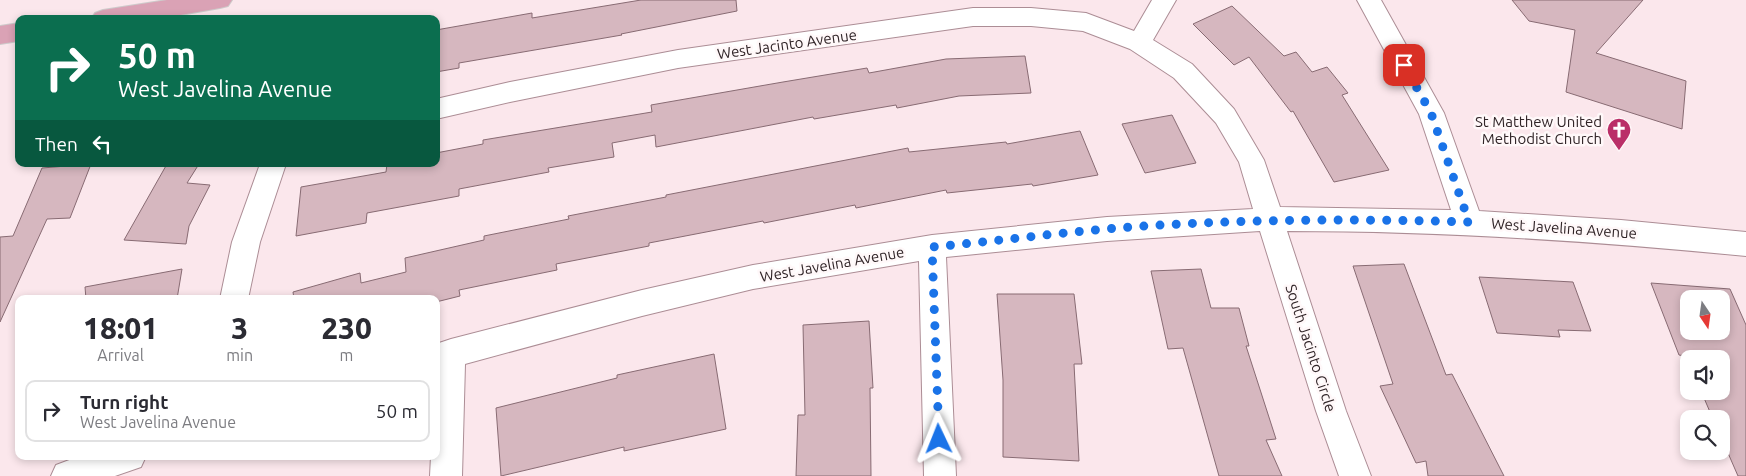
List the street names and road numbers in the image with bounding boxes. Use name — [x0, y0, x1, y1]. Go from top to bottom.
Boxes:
street label: West Jacinto Avenue — [716, 26, 858, 62]
street label: West Javelina Avenue — [1490, 214, 1638, 242]
street label: West Javelina Avenue — [759, 243, 905, 285]
street label: South Jacinto Circle — [1282, 282, 1340, 414]

